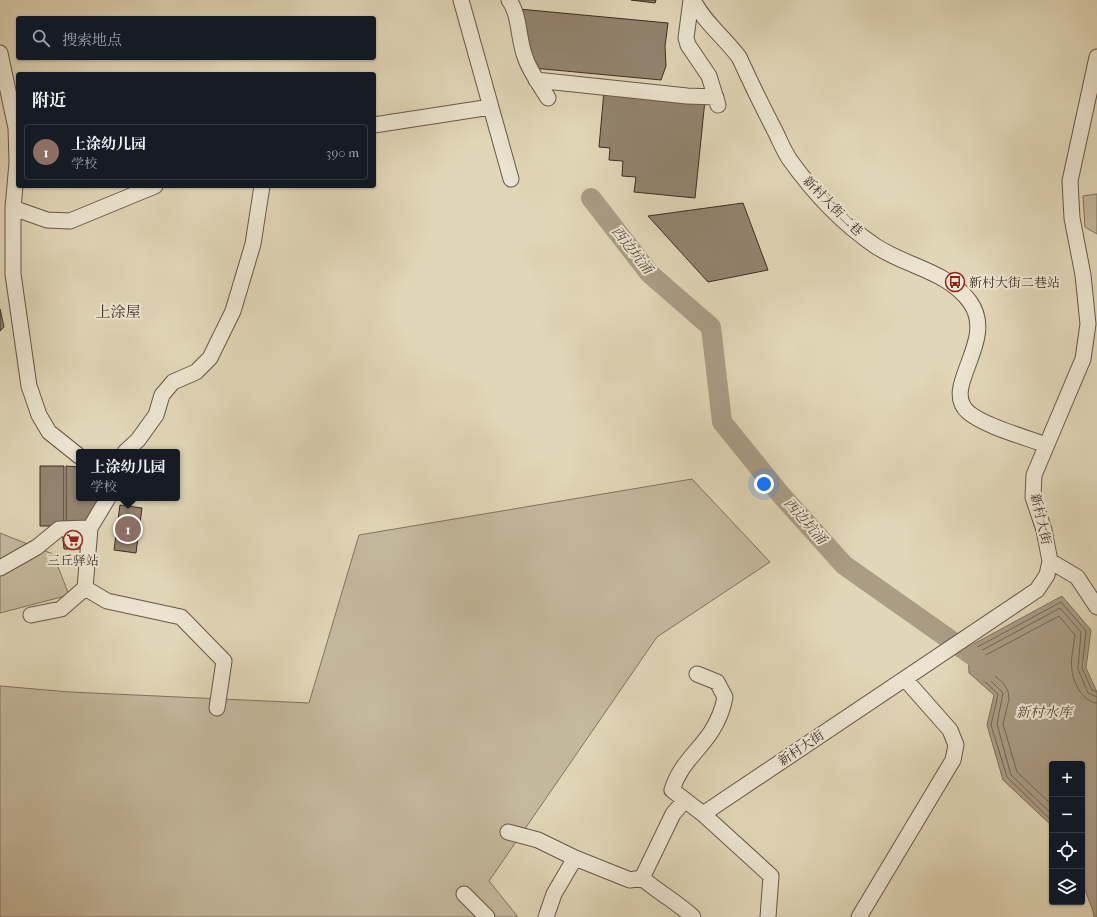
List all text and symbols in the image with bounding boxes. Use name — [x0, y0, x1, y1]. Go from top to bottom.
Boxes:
search box — [16, 16, 376, 60]
icon: search — [30, 27, 52, 49]
text: 搜索地点 — [62, 31, 122, 49]
text: 附近 — [32, 90, 66, 110]
text: 上涂幼儿园 — [71, 135, 146, 153]
text: 1 — [44, 145, 48, 160]
text: 390 m — [326, 145, 359, 160]
text: 学校 — [71, 156, 97, 171]
street label: 新村大街二巷 — [800, 173, 866, 239]
water label: 西边坑涌 — [608, 223, 657, 279]
bus stop icon: 新村大街二巷站 — [944, 271, 966, 293]
place label: 新村大街二巷站 — [969, 275, 1060, 290]
district label: 上涂屋 — [95, 303, 141, 321]
popup — [76, 449, 180, 501]
text: 上涂幼儿园 — [90, 458, 166, 476]
your location — [754, 474, 774, 494]
text: 学校 — [90, 479, 117, 494]
street label: 新村大街 — [1028, 492, 1054, 546]
water label: 西边坑涌 — [780, 495, 831, 549]
pin: 1 — [115, 514, 141, 544]
supermarket icon: 三丘驿站 — [62, 529, 84, 551]
place label: 三丘驿站 — [47, 553, 99, 568]
water label: 新村水库 — [1016, 704, 1074, 721]
street label: 新村大街 — [775, 727, 827, 769]
map controls — [1049, 761, 1085, 905]
button: + — [1049, 761, 1085, 797]
button: − — [1049, 797, 1085, 833]
button: locate — [1049, 833, 1085, 869]
button: layers — [1049, 869, 1085, 905]

